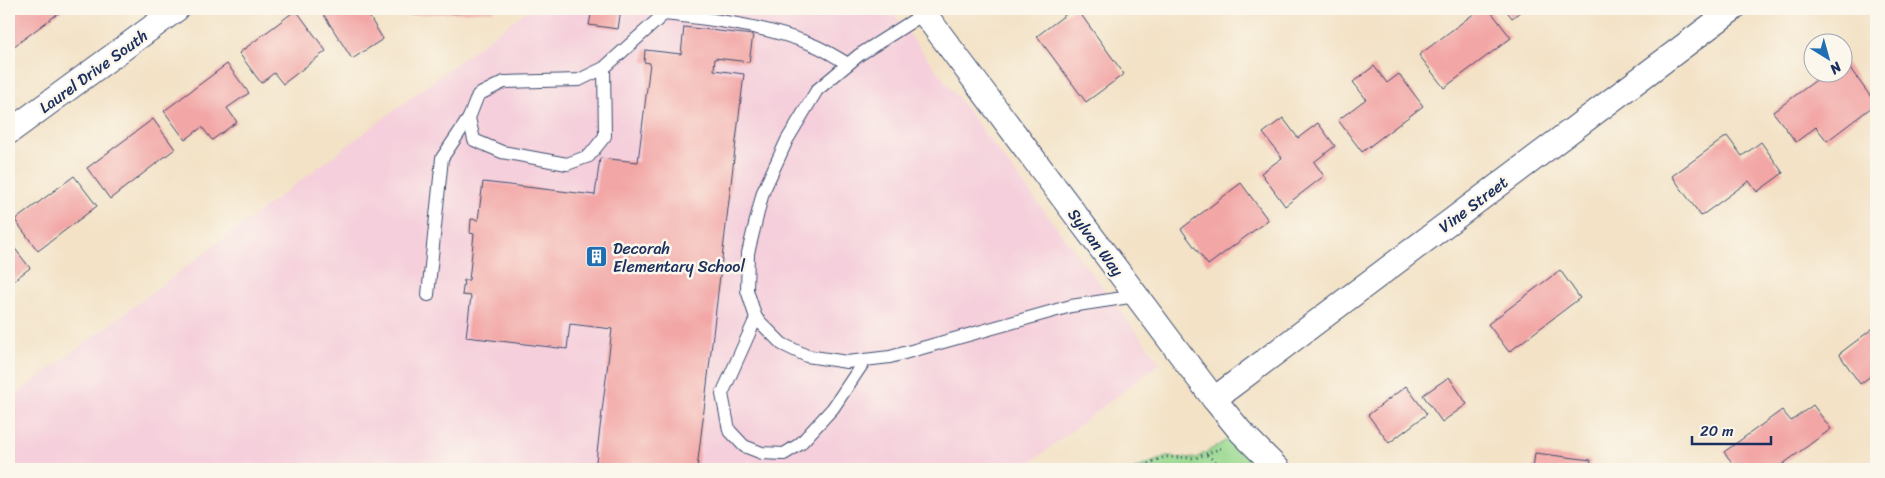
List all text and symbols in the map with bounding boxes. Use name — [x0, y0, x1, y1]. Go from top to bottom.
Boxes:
street label: Laurel Drive South — [32, 22, 154, 121]
north arrow — [1802, 32, 1852, 82]
text: N — [1824, 54, 1848, 81]
street label: Vine Street — [1432, 168, 1515, 240]
street label: Sylvan Way — [1060, 202, 1132, 283]
place label: Decorah Elementary School — [613, 234, 745, 281]
building icon: Decorah Elementary School — [585, 245, 609, 269]
scale bar — [1692, 413, 1771, 445]
text: 20 m — [1700, 418, 1734, 444]

